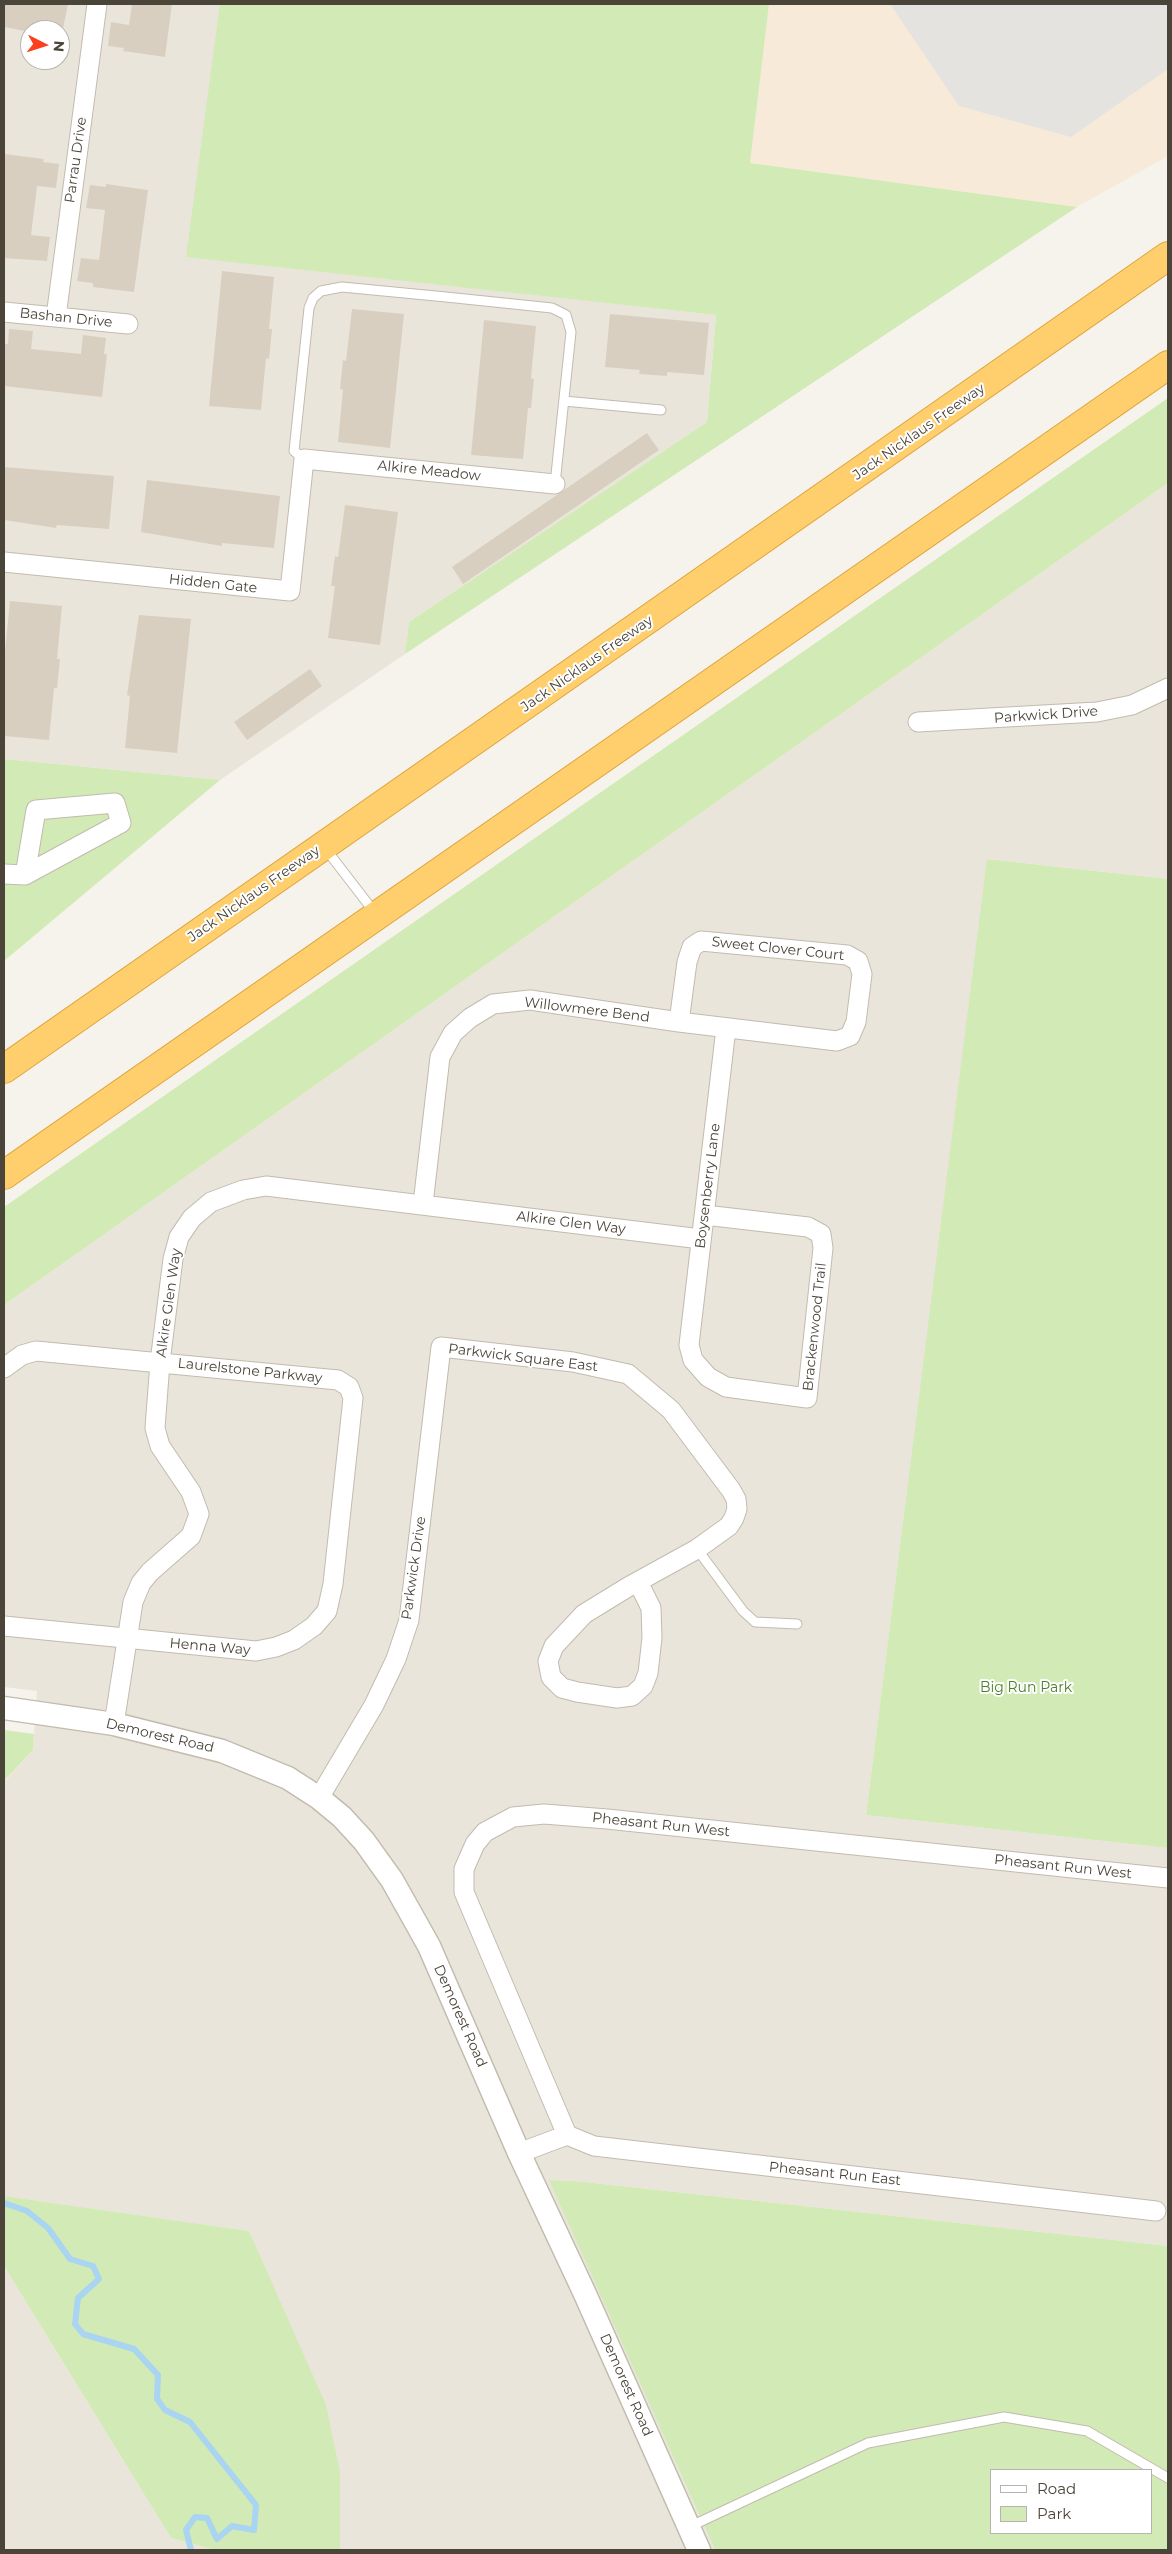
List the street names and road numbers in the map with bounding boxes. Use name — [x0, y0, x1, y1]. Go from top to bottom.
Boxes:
street label: Parrau Drive — [62, 116, 90, 204]
street label: Bashan Drive — [19, 305, 113, 331]
street label: Jack Nicklaus Freeway — [850, 380, 988, 484]
street label: Alkire Meadow — [377, 457, 481, 485]
street label: Hidden Gate — [168, 571, 258, 597]
street label: Jack Nicklaus Freeway — [518, 612, 656, 716]
street label: Parkwick Drive — [993, 703, 1099, 727]
street label: Jack Nicklaus Freeway — [185, 842, 323, 946]
street label: Sweet Clover Court — [711, 934, 845, 964]
street label: Willowmere Bend — [523, 994, 651, 1026]
street label: Boysenberry Lane — [692, 1122, 724, 1250]
street label: Alkire Glen Way — [515, 1208, 627, 1238]
street label: Alkire Glen Way — [153, 1247, 185, 1359]
street label: Brackenwood Trail — [800, 1262, 830, 1392]
street label: Parkwick Square East — [447, 1340, 599, 1376]
street label: Laurelstone Parkway — [177, 1355, 323, 1387]
street label: Parkwick Drive — [398, 1515, 430, 1621]
street label: Henna Way — [169, 1635, 251, 1659]
street label: Demorest Road — [104, 1715, 216, 1757]
street label: Pheasant Run West — [591, 1809, 731, 1841]
street label: Pheasant Run West — [993, 1851, 1133, 1883]
street label: Demorest Road — [430, 1962, 490, 2070]
street label: Pheasant Run East — [768, 2159, 902, 2189]
street label: Demorest Road — [596, 2331, 656, 2439]

